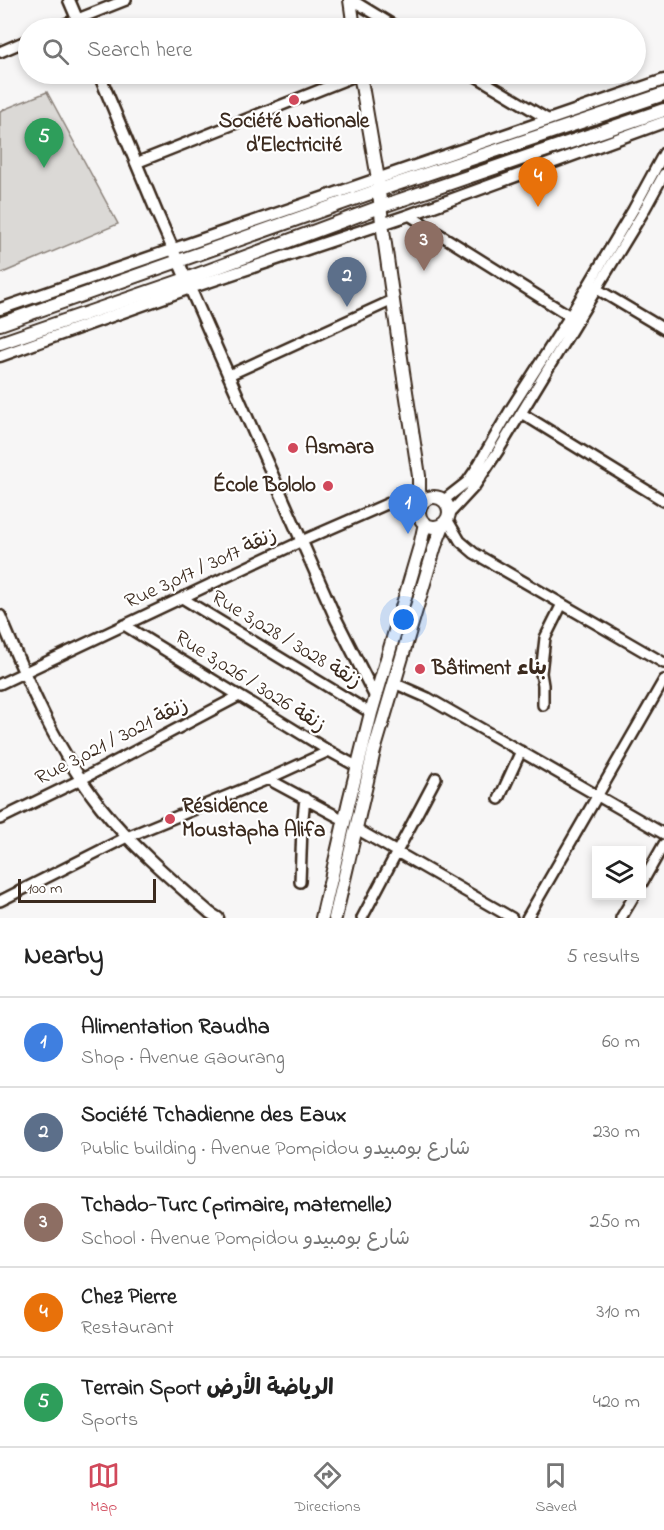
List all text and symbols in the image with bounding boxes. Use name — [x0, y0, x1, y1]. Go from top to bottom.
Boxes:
search box — [18, 18, 646, 84]
icon: search — [39, 35, 72, 68]
text: Search here — [87, 35, 192, 67]
marker: Société Nationale d’Electricité — [287, 93, 301, 107]
place label: Société Nationale d’Electricité — [219, 107, 370, 161]
pin: 5 — [24, 118, 63, 168]
pin: 4 — [518, 158, 558, 207]
pin: 3 — [404, 222, 444, 271]
pin: 2 — [328, 258, 366, 307]
place label: Asmara — [305, 433, 374, 463]
marker: Asmara — [286, 441, 300, 455]
place label: École Bololo — [213, 471, 316, 501]
marker: École Bololo — [321, 479, 335, 493]
pin: 1 — [388, 484, 428, 534]
street label: Rue 3,017 / زنقة 3017 — [120, 521, 282, 617]
street label: Rue 3,028 / زنقة 3028 — [205, 583, 367, 697]
your location — [389, 605, 418, 634]
street label: Rue 3,026 / زنقة 3026 — [169, 623, 331, 741]
place label: Bâtiment بناء — [431, 654, 547, 684]
marker: Bâtiment بناء — [413, 662, 427, 676]
street label: Rue 3,021 / زنقة 3021 — [30, 690, 194, 794]
place label: Résidence Moustapha Alifa — [182, 792, 325, 846]
marker: Résidence Moustapha Alifa — [163, 812, 177, 826]
map controls — [592, 846, 646, 900]
button: layers — [592, 846, 646, 900]
scale bar — [18, 876, 156, 904]
text: 100 m — [27, 877, 62, 901]
text: Nearby — [24, 938, 103, 976]
text: 5 results — [567, 943, 640, 972]
text: Alimentation Raudha — [81, 1012, 270, 1044]
text: 1 — [40, 1028, 47, 1057]
text: 60 m — [602, 1028, 640, 1057]
text: Shop · Avenue Gaourang — [81, 1044, 285, 1073]
text: Société Tchadienne des Eaux — [81, 1100, 346, 1132]
text: 2 — [39, 1118, 48, 1147]
text: 230 m — [593, 1118, 640, 1147]
text: Public building · Avenue Pompidou شارع بومبيدو — [81, 1135, 470, 1164]
text: Tchado-Turc (primaire, maternelle) — [81, 1190, 391, 1222]
text: 3 — [39, 1208, 48, 1237]
text: 250 m — [589, 1208, 640, 1237]
text: School · Avenue Pompidou شارع بومبيدو — [81, 1225, 410, 1254]
text: Chez Pierre — [81, 1282, 177, 1314]
text: 4 — [39, 1298, 48, 1327]
text: 310 m — [596, 1298, 640, 1327]
text: Restaurant — [81, 1314, 174, 1343]
text: Terrain Sport الرياضة الأرض — [81, 1373, 334, 1405]
text: 5 — [38, 1388, 49, 1417]
text: 420 m — [593, 1388, 640, 1417]
text: Sports — [81, 1406, 138, 1435]
tab: Map — [87, 1459, 120, 1519]
tab: Directions — [294, 1459, 361, 1519]
tab: Saved — [535, 1459, 577, 1519]

